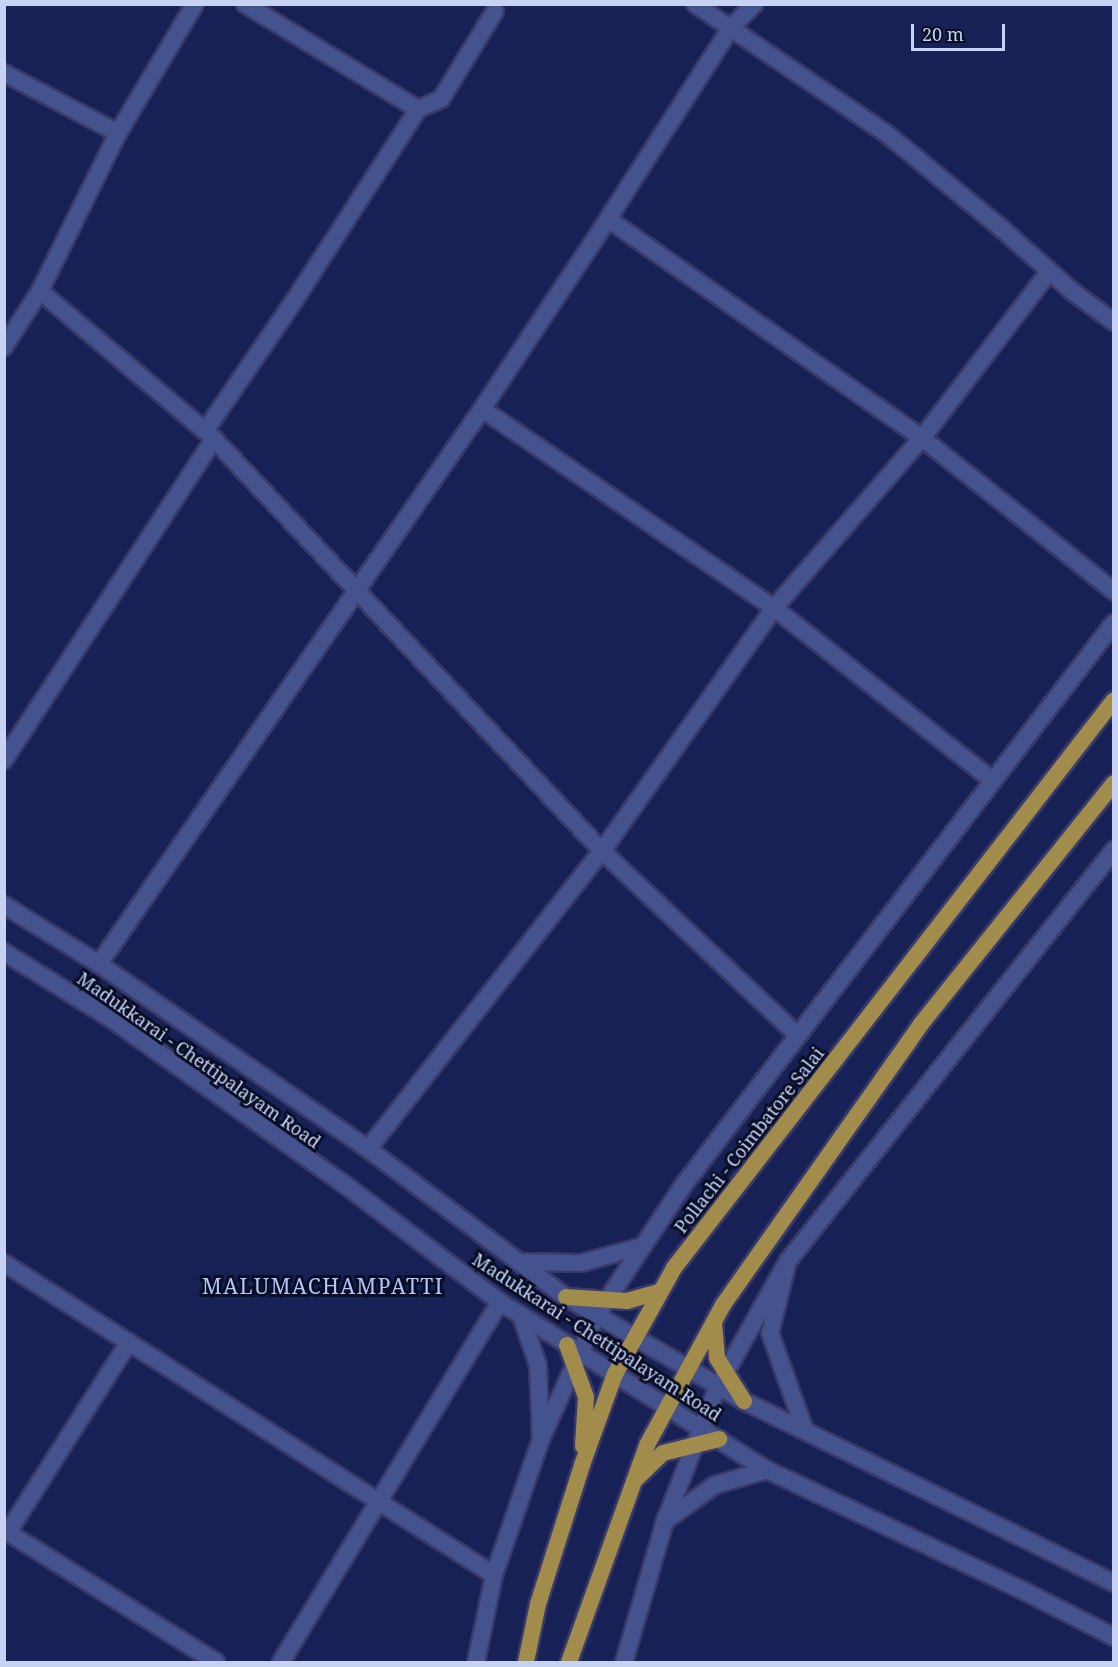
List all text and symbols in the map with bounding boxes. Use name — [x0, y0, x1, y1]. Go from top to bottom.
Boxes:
scale bar — [914, 12, 1008, 50]
text: 20 m — [922, 22, 964, 46]
street label: Madukkarai - Chettipalayam Road — [73, 967, 325, 1153]
street label: Pollachi - Coimbatore Salai — [670, 1043, 828, 1237]
street label: Madukkarai - Chettipalayam Road — [469, 1248, 725, 1426]
district label: MALUMACHAMPATTI — [202, 1273, 444, 1299]

